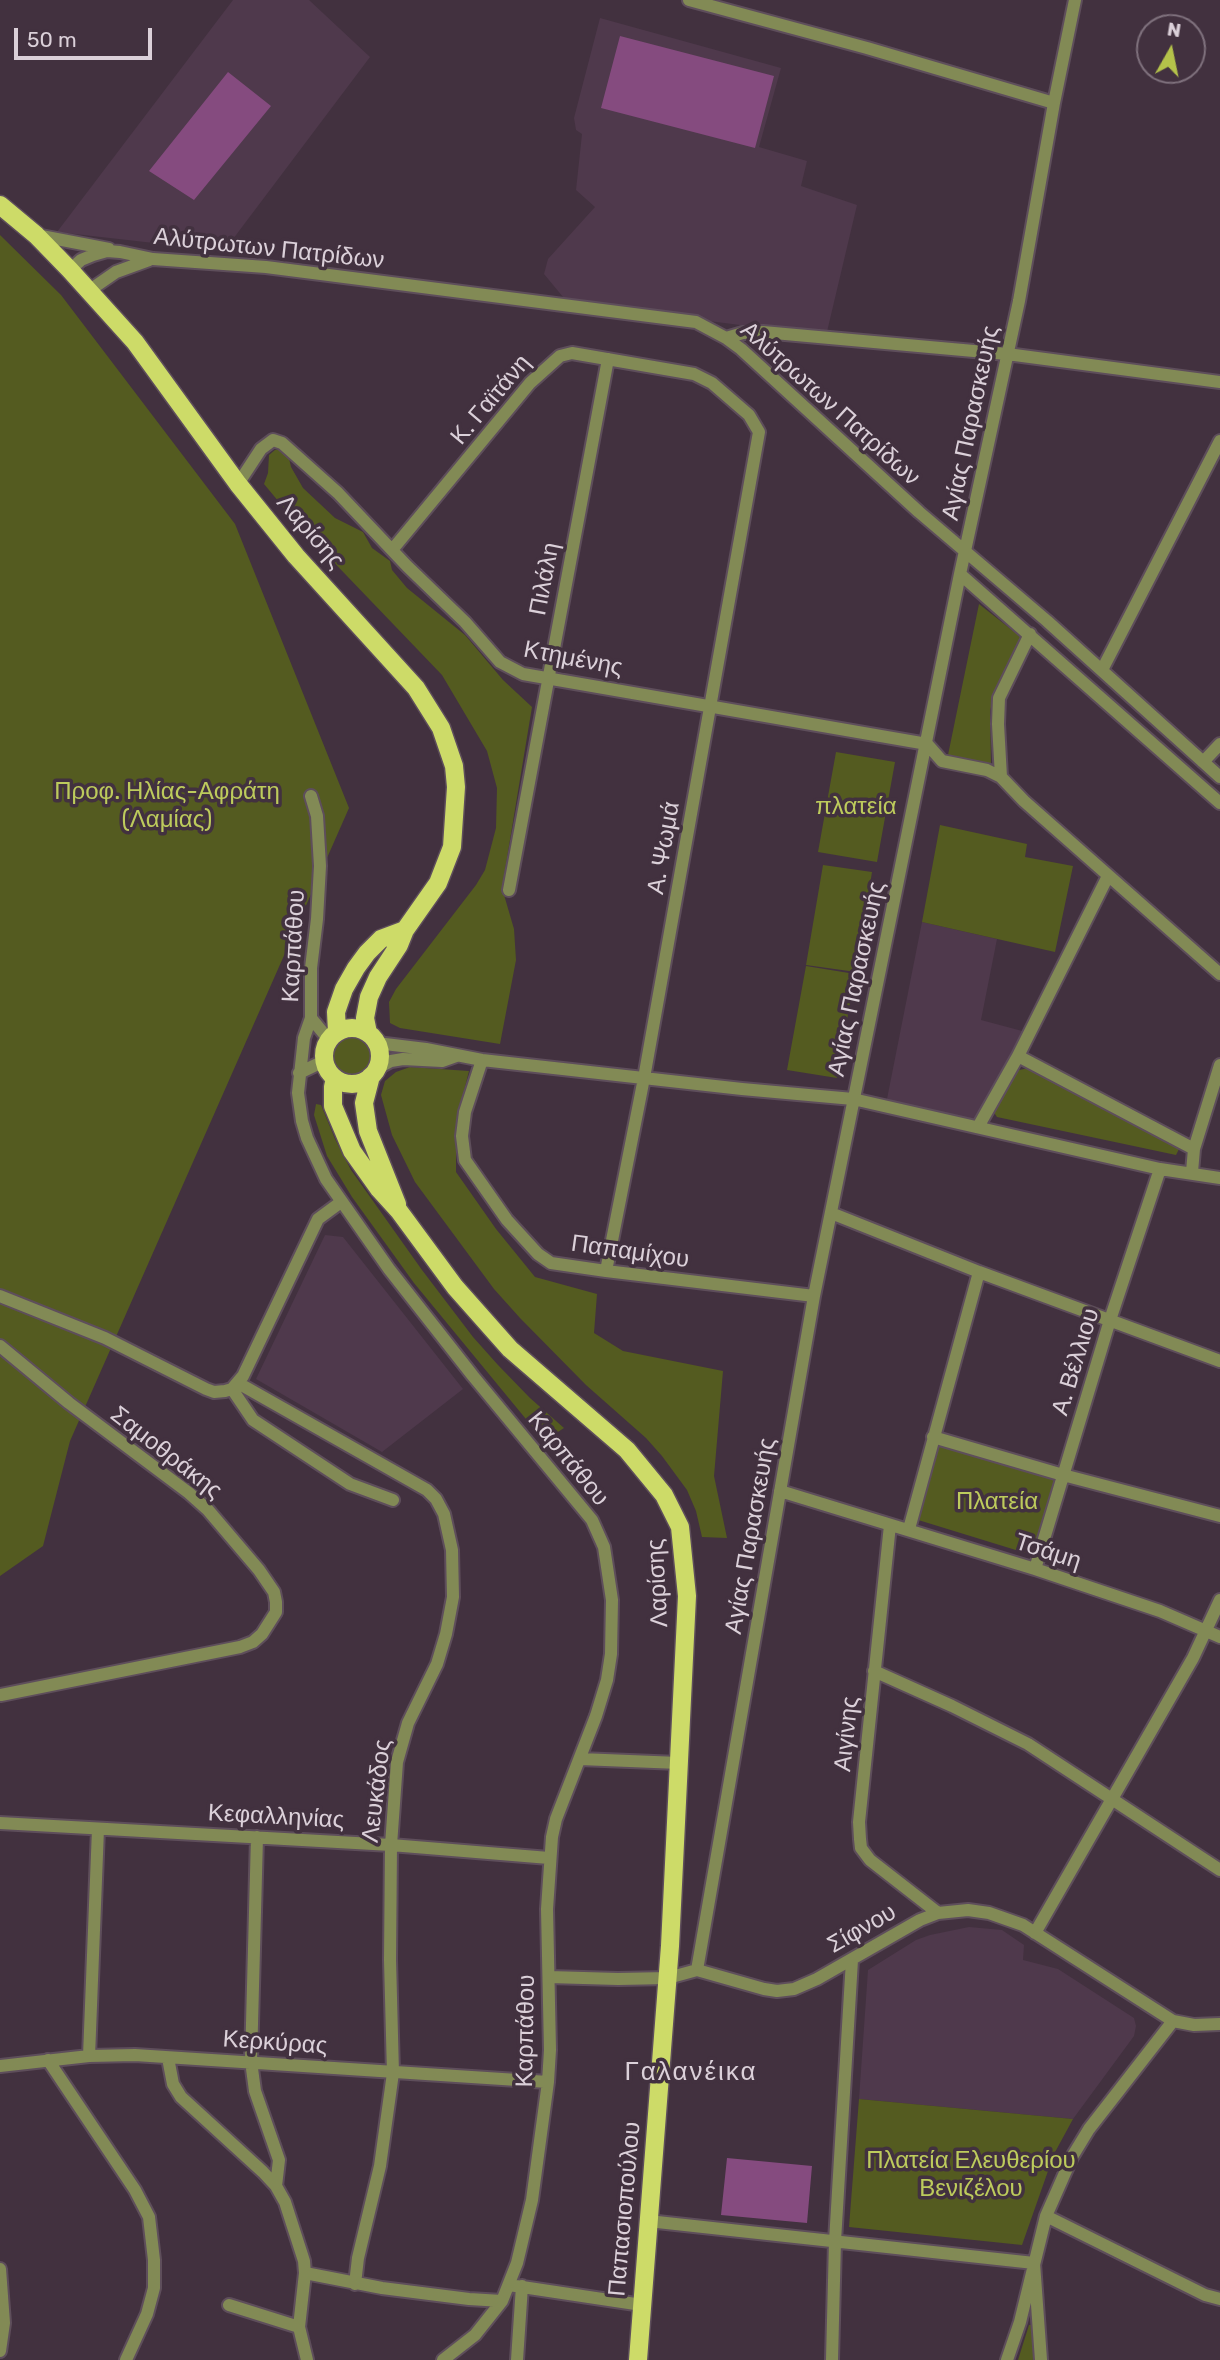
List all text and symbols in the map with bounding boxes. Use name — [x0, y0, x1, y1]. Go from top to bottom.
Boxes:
scale bar — [18, 14, 156, 58]
north arrow — [1136, 14, 1206, 84]
text: N — [1165, 17, 1183, 42]
text: 50 m — [27, 27, 77, 52]
street label: Αλύτρωτων Πατρίδων — [152, 223, 386, 275]
street label: Αλύτρωτων Πατρίδων — [734, 316, 926, 492]
street label: Αγίας Παρασκευής — [936, 323, 1006, 523]
street label: Κ. Γαϊτάνη — [445, 349, 537, 451]
street label: Λαρίσης — [270, 489, 350, 575]
street label: Πιλάλη — [524, 540, 566, 618]
street label: Κτημένης — [521, 635, 625, 683]
park label: Προφ. Ηλίας-Αφράτη (Λαμίας) — [54, 778, 280, 834]
park label: πλατεία — [815, 793, 897, 821]
street label: Α. Ψωμά — [642, 799, 686, 897]
street label: Αγίας Παρασκευής — [822, 879, 892, 1079]
street label: Καρπάθου — [277, 889, 311, 1003]
street label: Παπαμίχου — [569, 1229, 691, 1275]
street label: Α. Βέλλιου — [1046, 1305, 1106, 1419]
street label: Σαμοθράκης — [104, 1401, 228, 1505]
street label: Καρπάθου — [521, 1406, 615, 1512]
street label: Αγίας Παρασκευής — [720, 1436, 782, 1636]
park label: Πλατεία — [956, 1488, 1038, 1516]
street label: Τσάμη — [1011, 1528, 1085, 1576]
street label: Λαρίσης — [641, 1538, 675, 1628]
street label: Αιγίνης — [829, 1695, 865, 1773]
street label: Λευκάδος — [356, 1738, 398, 1844]
street label: Κεφαλληνίας — [207, 1799, 345, 1835]
street label: Σίφνου — [823, 1898, 901, 1960]
street label: Καρπάθου — [511, 1974, 541, 2088]
street label: Κερκύρας — [222, 2025, 328, 2061]
district label: Γαλανέικα — [626, 2056, 756, 2088]
street label: Παπασιοπούλου — [603, 2120, 647, 2298]
park label: Πλατεία Ελευθερίου Βενιζέλου — [866, 2147, 1076, 2203]

